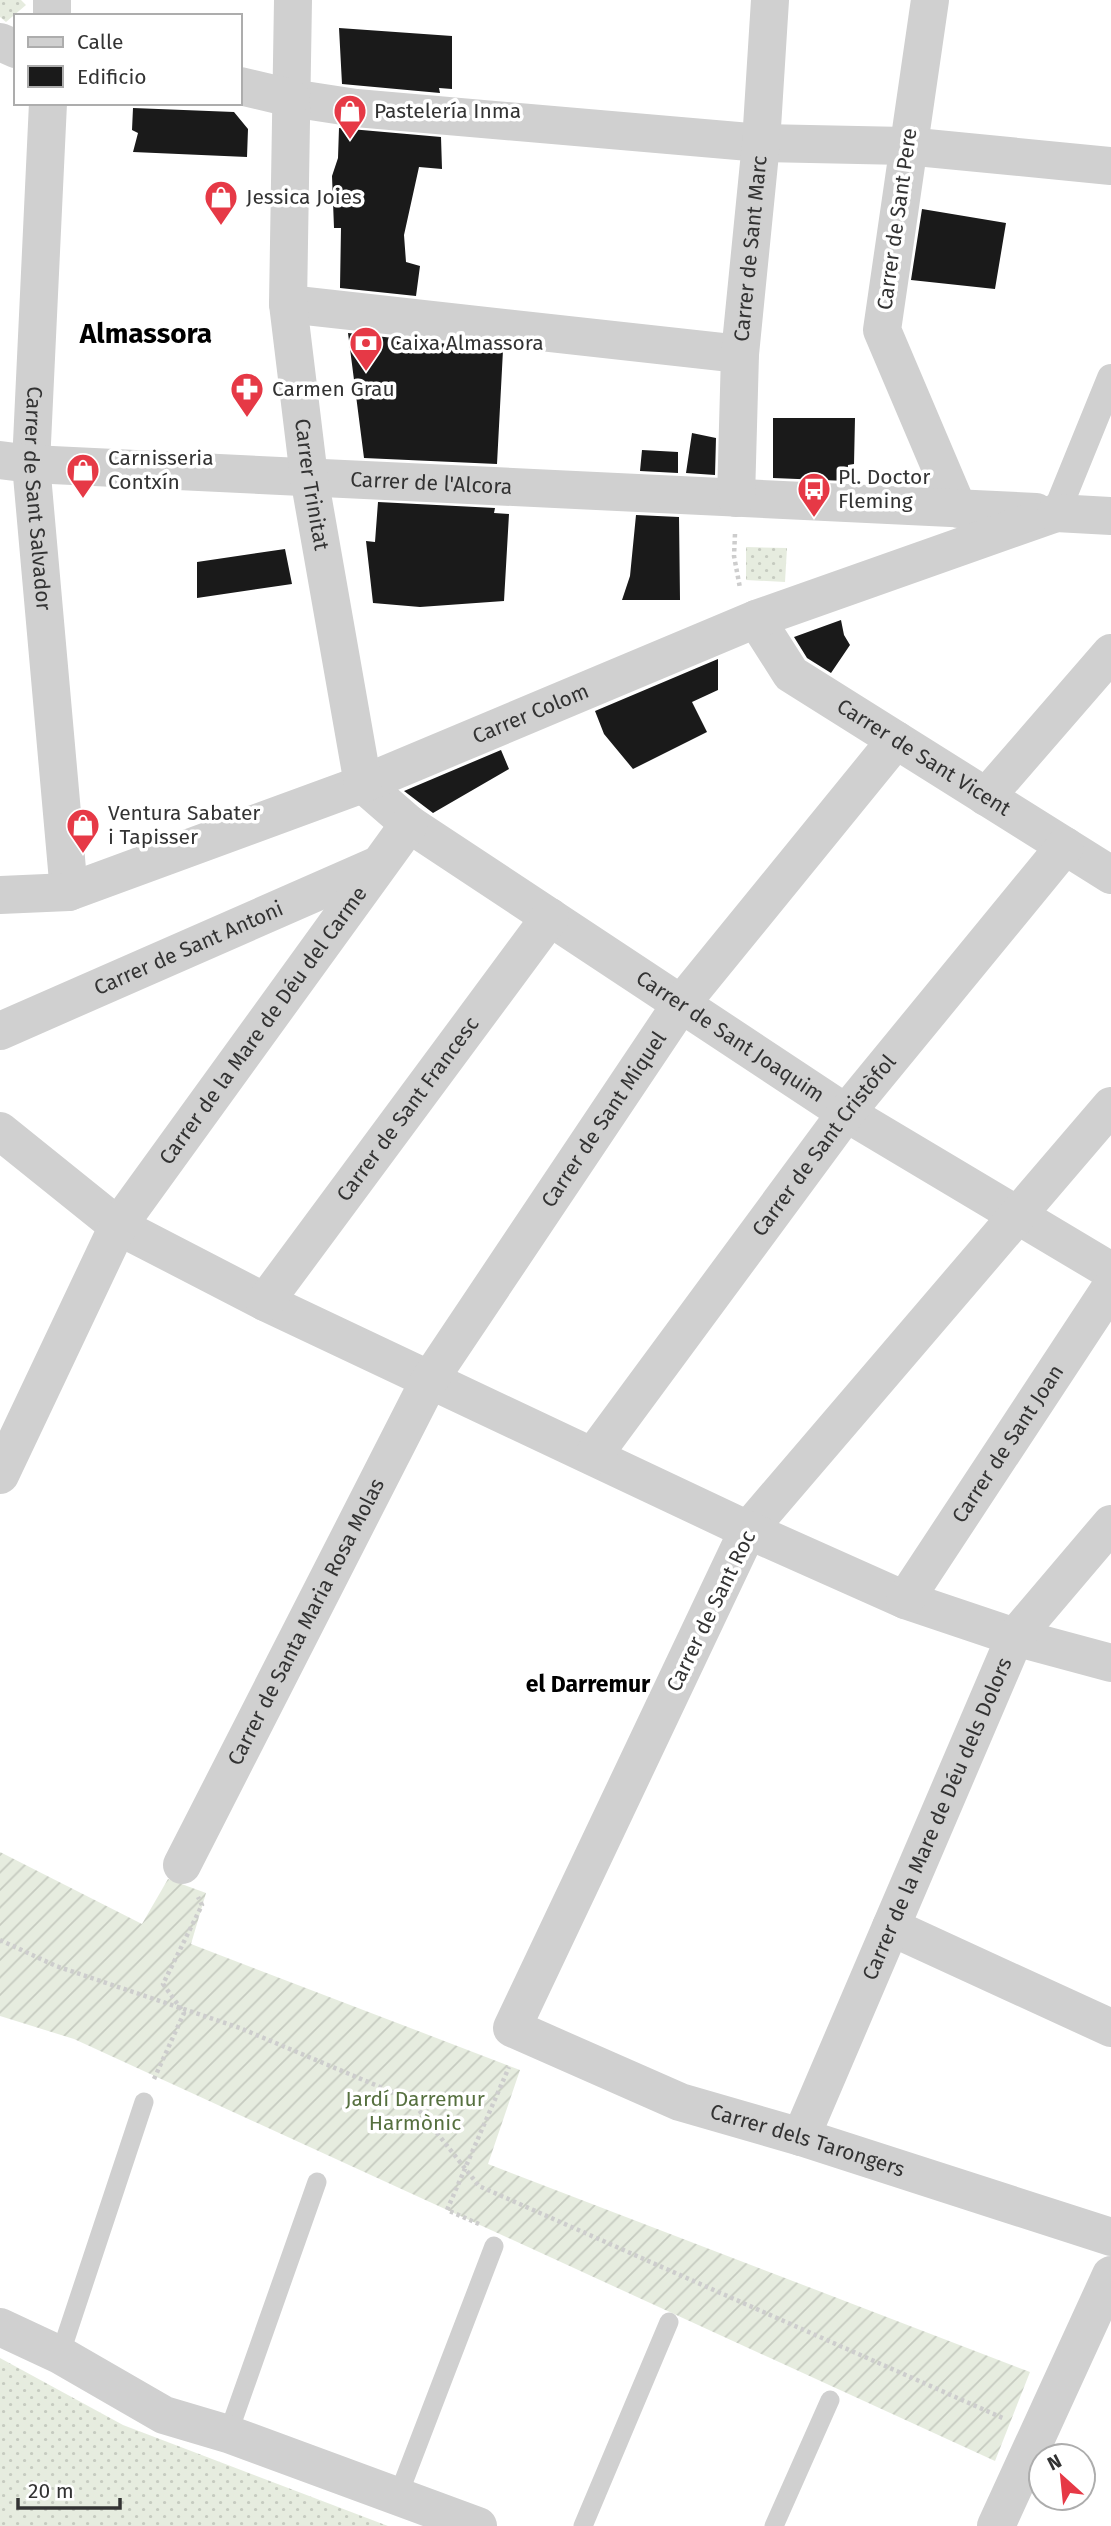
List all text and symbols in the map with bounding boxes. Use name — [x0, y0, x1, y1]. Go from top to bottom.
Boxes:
legend — [14, 14, 242, 105]
text: Calle — [77, 29, 123, 55]
text: Edificio — [77, 64, 147, 90]
shop icon: Pastelería Inma — [331, 92, 369, 141]
place label: Pastelería Inma — [374, 98, 521, 124]
street label: Carrer de Sant Pere — [871, 126, 923, 312]
street label: Carrer de Sant Marc — [728, 154, 773, 343]
shop icon: Jessica Joies — [202, 178, 240, 227]
place label: Jessica Joies — [246, 184, 362, 210]
district label: Almassora — [79, 317, 212, 350]
bank icon: Caixa Almassora — [347, 324, 385, 373]
place label: Caixa Almassora — [390, 330, 544, 356]
pharmacy icon: Carmen Grau — [228, 370, 266, 419]
place label: Carmen Grau — [272, 376, 395, 402]
street label: Carrer de Sant Salvador — [18, 386, 57, 612]
street label: Carrer Trinitat — [289, 417, 335, 553]
place label: Carnisseria Contxín — [108, 445, 214, 495]
shop icon: Carnisseria Contxín — [64, 451, 102, 500]
place label: Pl. Doctor Fleming — [838, 464, 930, 514]
street label: Carrer de l'Alcora — [350, 466, 513, 500]
bus stop icon: Pl. Doctor Fleming — [795, 470, 833, 519]
street label: Carrer Colom — [469, 678, 593, 750]
street label: Carrer de Sant Vicent — [832, 693, 1016, 822]
place label: Ventura Sabater i Tapisser — [108, 800, 260, 850]
shop icon: Ventura Sabater i Tapisser — [64, 806, 102, 855]
street label: Carrer de la Mare de Déu del Carme — [154, 881, 373, 1170]
street label: Carrer de Sant Antoni — [90, 895, 287, 1001]
street label: Carrer de Sant Joaquim — [631, 965, 829, 1108]
street label: Carrer de Sant Francesc — [331, 1012, 485, 1207]
street label: Carrer de Sant Miquel — [536, 1026, 672, 1212]
street label: Carrer de Sant Cristòfol — [746, 1049, 902, 1242]
street label: Carrer de Sant Joan — [946, 1360, 1069, 1528]
street label: Carrer de Santa Maria Rosa Molas — [222, 1474, 390, 1770]
street label: Carrer de Sant Roc — [661, 1526, 761, 1696]
street label: Carrer de la Mare de Déu dels Dolors — [857, 1653, 1018, 1984]
district label: el Darremur — [526, 1670, 651, 1698]
park label: Jardí Darremur Harmònic — [345, 2086, 485, 2136]
street label: Carrer dels Tarongers — [707, 2098, 908, 2183]
north arrow — [1027, 2442, 1097, 2512]
text: N — [1044, 2449, 1065, 2475]
scale bar — [18, 2466, 119, 2510]
text: 20 m — [28, 2478, 74, 2504]

